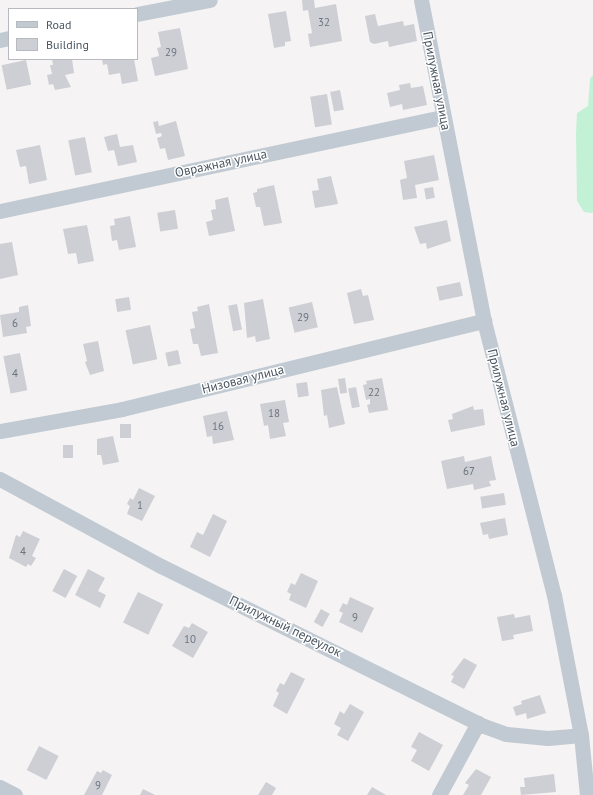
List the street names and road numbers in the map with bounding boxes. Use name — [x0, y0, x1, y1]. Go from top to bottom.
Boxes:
street label: Прилужная улица — [419, 30, 453, 132]
street label: Овражная улица — [174, 147, 268, 181]
street label: Прилужная улица — [483, 348, 523, 448]
street label: Низовая улица — [200, 362, 286, 398]
street label: Прилужный переулок — [226, 593, 344, 661]

